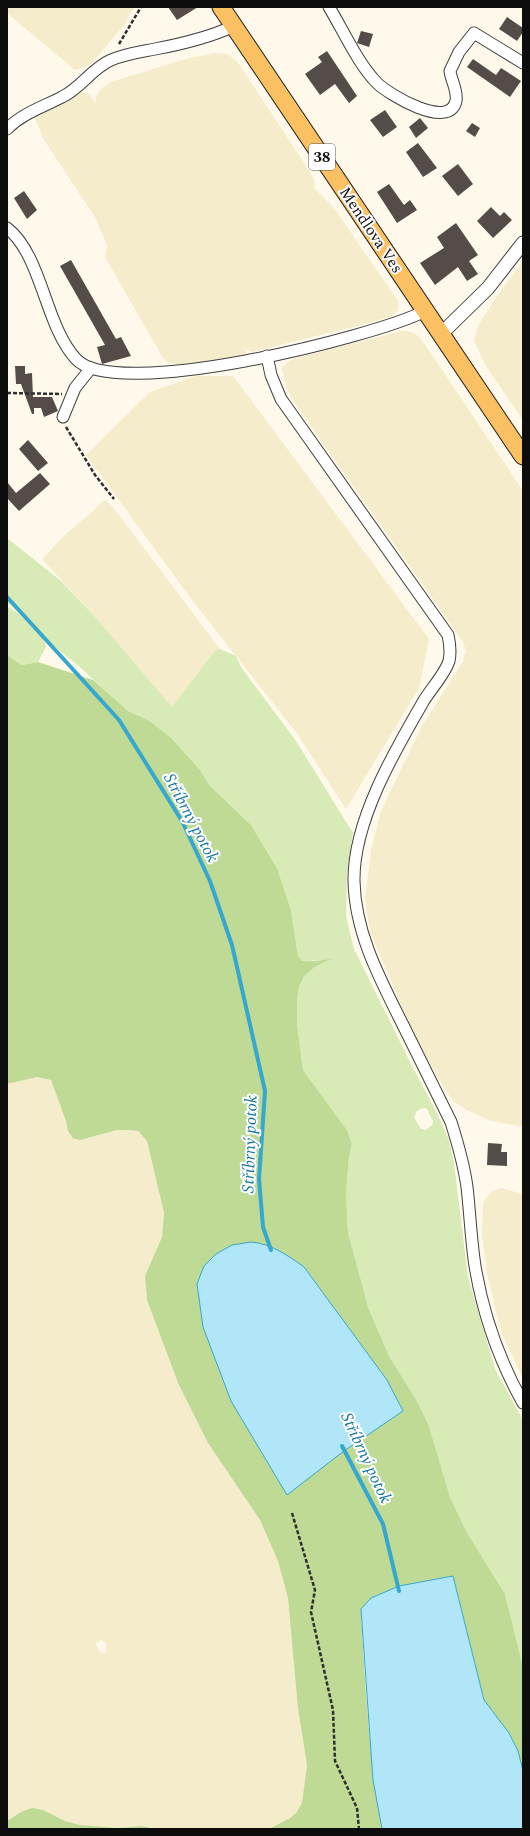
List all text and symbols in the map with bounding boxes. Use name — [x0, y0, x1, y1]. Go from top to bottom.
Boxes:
road number: 38 — [309, 144, 335, 170]
street label: Mendlova Ves — [333, 182, 409, 278]
water label: Stříbrný potok — [157, 769, 226, 867]
water label: Stříbrný potok — [235, 1095, 265, 1193]
water label: Stříbrný potok — [334, 1408, 399, 1508]

